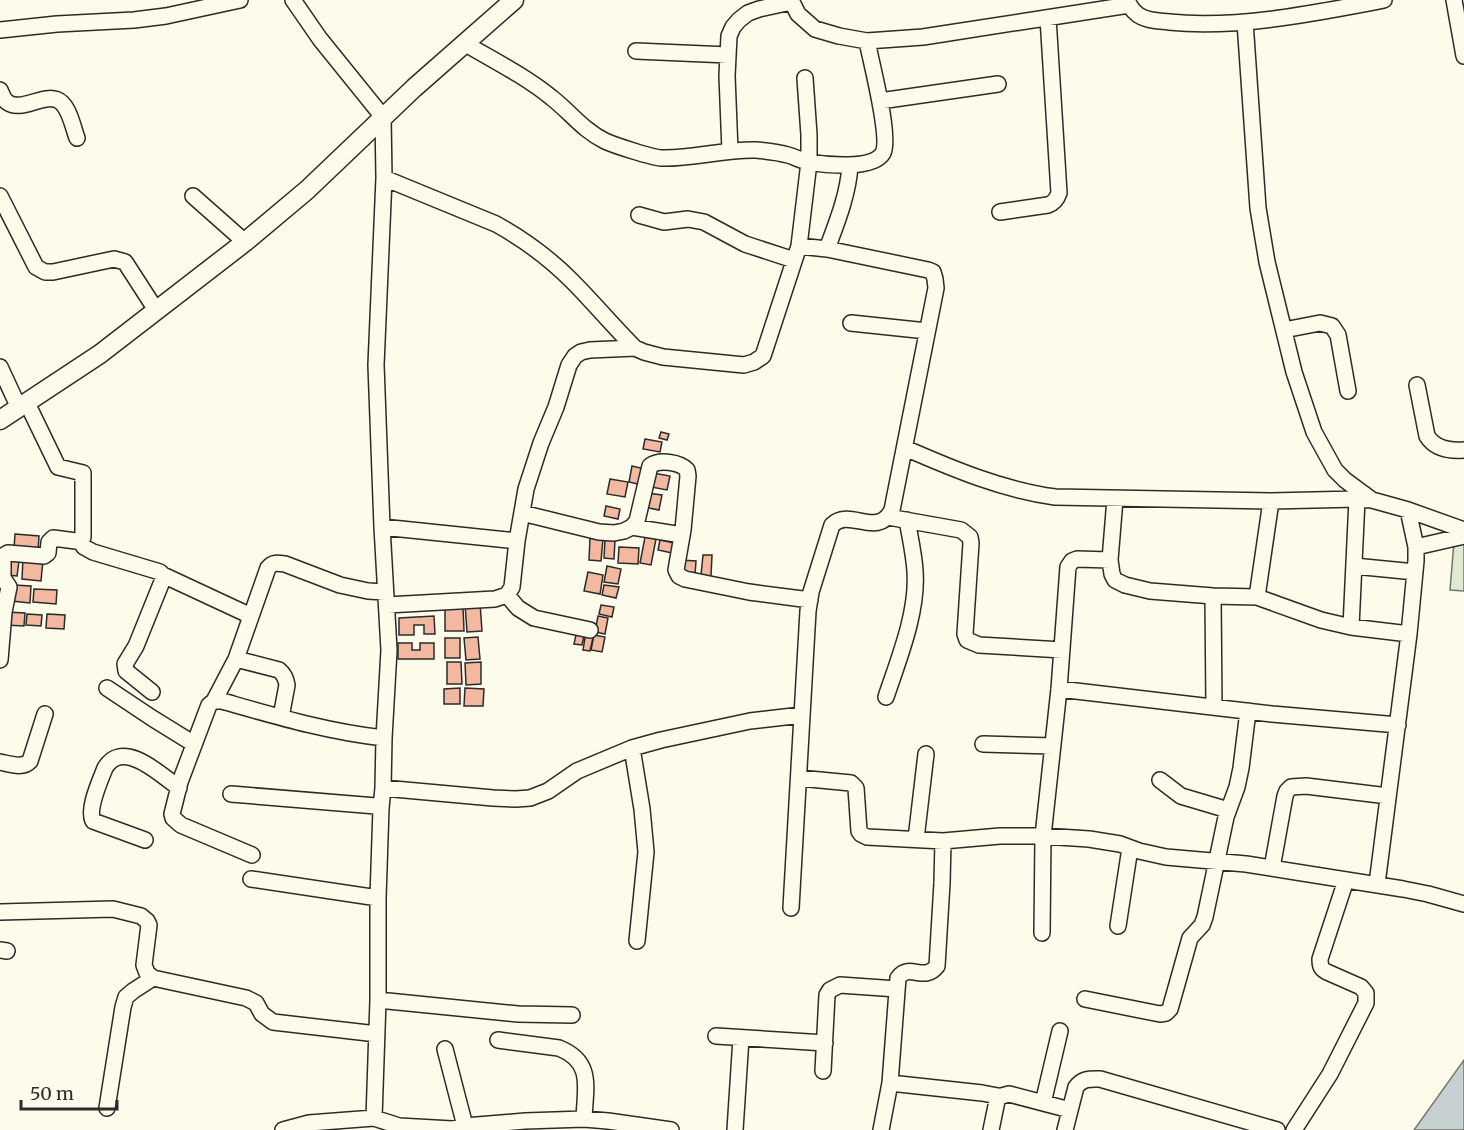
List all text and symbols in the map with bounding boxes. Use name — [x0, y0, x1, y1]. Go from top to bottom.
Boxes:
scale bar — [21, 1073, 117, 1111]
text: 50 m — [30, 1082, 74, 1105]

